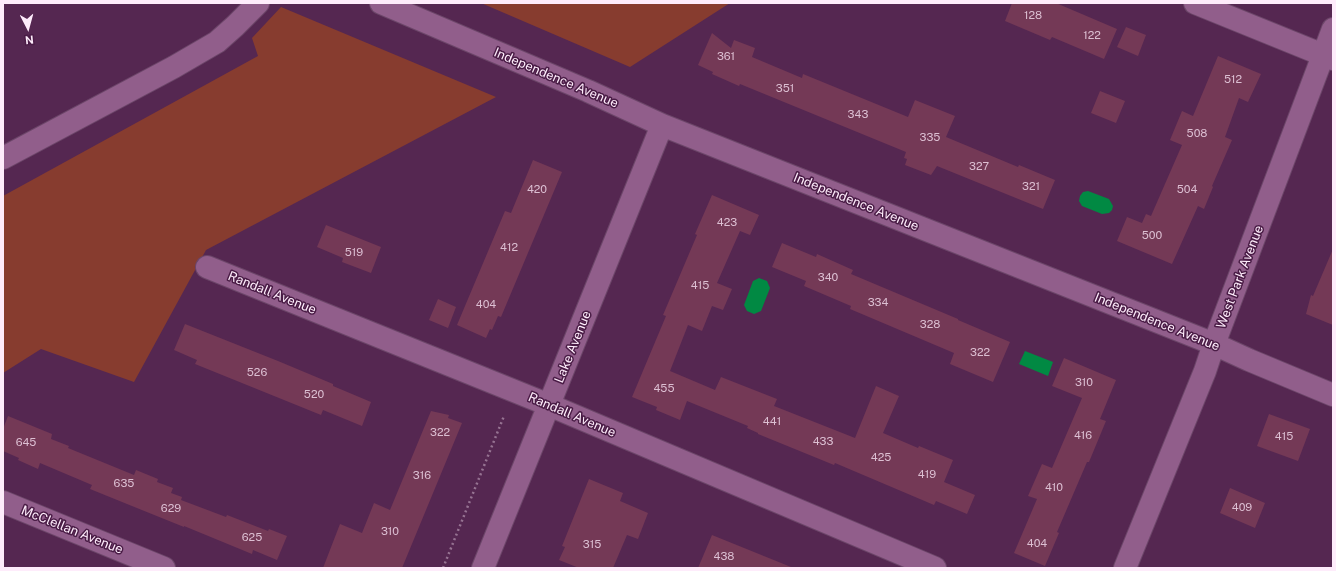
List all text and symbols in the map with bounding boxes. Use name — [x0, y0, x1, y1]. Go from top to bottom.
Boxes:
north arrow — [8, 8, 48, 48]
house number: 128 — [1024, 9, 1042, 23]
house number: 122 — [1083, 29, 1101, 43]
text: N — [24, 34, 34, 46]
street label: Independence Avenue — [491, 45, 621, 111]
house number: 361 — [717, 50, 735, 64]
house number: 512 — [1224, 73, 1242, 87]
house number: 351 — [776, 82, 794, 96]
house number: 343 — [848, 108, 868, 122]
house number: 508 — [1187, 127, 1207, 141]
house number: 335 — [920, 131, 940, 145]
house number: 327 — [969, 160, 989, 174]
street label: Independence Avenue — [791, 170, 921, 234]
house number: 321 — [1022, 180, 1040, 194]
house number: 420 — [527, 183, 547, 197]
house number: 504 — [1177, 183, 1197, 197]
house number: 423 — [717, 216, 737, 230]
street label: West Park Avenue — [1213, 223, 1267, 331]
house number: 500 — [1142, 229, 1162, 243]
house number: 412 — [500, 241, 518, 255]
house number: 519 — [345, 246, 363, 260]
street label: Randall Avenue — [226, 268, 318, 318]
house number: 340 — [818, 271, 838, 285]
house number: 415 — [691, 279, 709, 293]
street label: Independence Avenue — [1092, 290, 1222, 354]
house number: 334 — [868, 296, 888, 310]
house number: 404 — [476, 298, 496, 312]
street label: Lake Avenue — [551, 309, 595, 385]
house number: 328 — [920, 318, 940, 332]
house number: 322 — [970, 346, 990, 360]
house number: 526 — [247, 366, 267, 380]
house number: 310 — [1075, 376, 1093, 390]
house number: 455 — [654, 382, 674, 396]
house number: 520 — [304, 388, 324, 402]
street label: Randall Avenue — [526, 389, 618, 441]
house number: 441 — [763, 415, 781, 429]
house number: 322 — [430, 426, 450, 440]
house number: 416 — [1074, 429, 1092, 443]
house number: 415 — [1275, 430, 1293, 444]
house number: 433 — [813, 435, 833, 449]
house number: 645 — [16, 436, 36, 450]
house number: 425 — [871, 451, 891, 465]
house number: 419 — [918, 468, 936, 482]
house number: 316 — [413, 469, 431, 483]
house number: 635 — [114, 477, 134, 491]
house number: 410 — [1045, 481, 1063, 495]
house number: 409 — [1232, 501, 1252, 515]
street label: McClellan Avenue — [19, 502, 125, 558]
house number: 629 — [161, 502, 181, 516]
house number: 310 — [381, 525, 399, 539]
house number: 625 — [242, 531, 262, 545]
house number: 404 — [1027, 537, 1047, 551]
house number: 315 — [583, 538, 601, 552]
house number: 438 — [714, 550, 734, 564]

